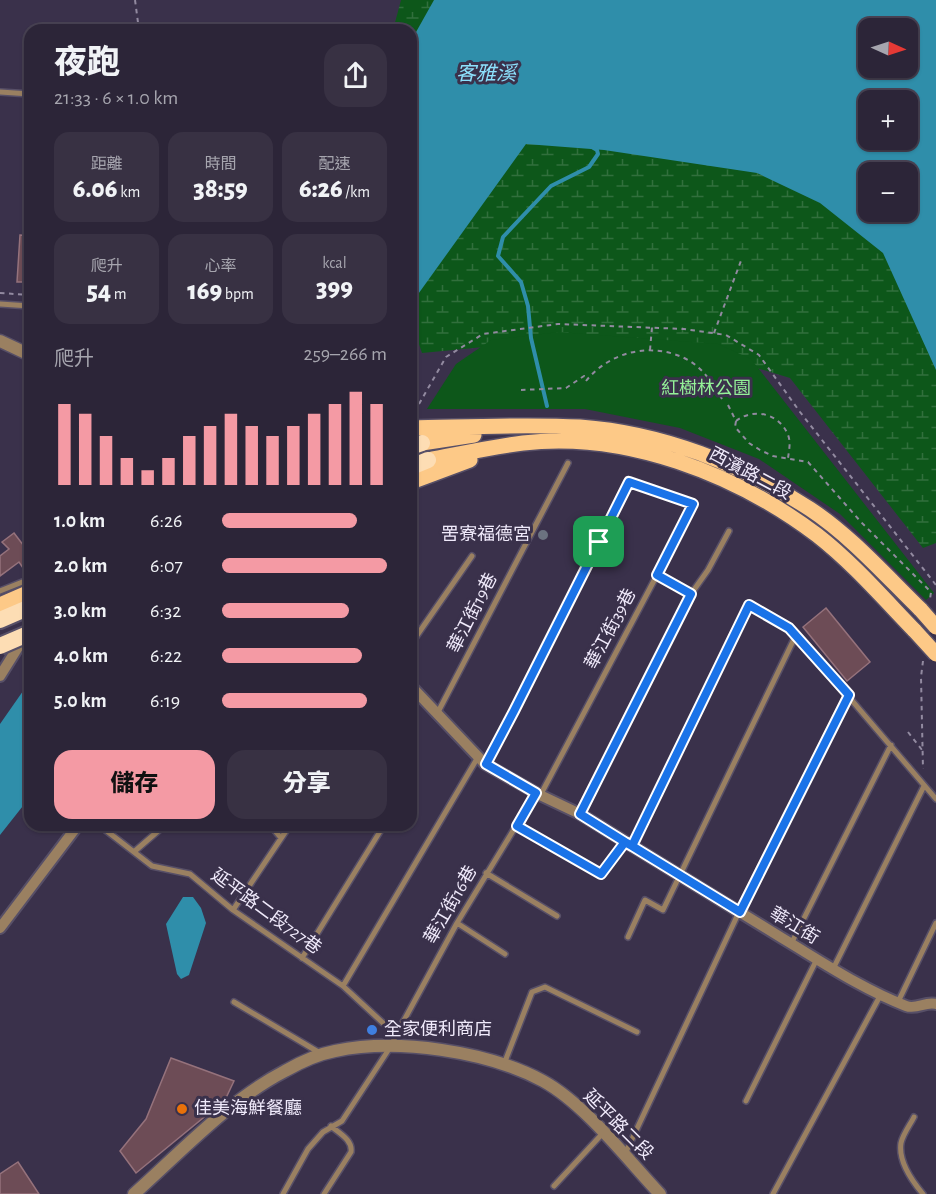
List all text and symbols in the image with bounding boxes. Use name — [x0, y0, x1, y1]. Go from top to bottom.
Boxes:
north arrow — [858, 18, 918, 78]
map controls — [858, 18, 918, 222]
button: share — [324, 44, 387, 107]
text: 夜跑 — [54, 47, 120, 80]
water label: 客雅溪 — [456, 63, 519, 84]
text: 21:33 · 6 × 1.0 km — [54, 88, 178, 108]
button: + — [858, 90, 918, 150]
text: 距離 — [90, 156, 123, 172]
text: 時間 — [204, 156, 237, 172]
text: 配速 — [318, 156, 351, 172]
button: − — [858, 162, 918, 222]
text: 6.06 — [73, 176, 118, 202]
text: 38:59 — [193, 176, 248, 202]
text: 6:26 — [299, 176, 343, 202]
text: km — [118, 184, 140, 200]
text: /km — [343, 184, 370, 200]
text: kcal — [322, 255, 347, 271]
text: 爬升 — [90, 258, 123, 274]
text: 心率 — [204, 258, 237, 274]
text: 399 — [316, 275, 353, 301]
text: 54 — [86, 278, 111, 304]
text: 169 — [187, 278, 222, 304]
text: m — [111, 286, 127, 302]
text: bpm — [222, 286, 254, 302]
text: 259–266 m — [303, 344, 387, 364]
text: 爬升 — [54, 349, 94, 369]
park label: 紅樹林公園 — [661, 378, 751, 398]
street label: 西濱路二段 — [706, 443, 795, 503]
text: 1.0 km — [54, 511, 105, 531]
text: 6:26 — [150, 511, 182, 531]
pin — [573, 516, 624, 567]
place label: 罟寮福德宮 — [441, 524, 531, 544]
icon: arrive — [582, 525, 615, 558]
marker: 罟寮福德宮 — [536, 528, 550, 542]
text: 2.0 km — [54, 556, 107, 576]
text: 6:07 — [150, 556, 183, 576]
street label: 華江街19巷 — [444, 569, 501, 656]
street label: 華江街39巷 — [581, 585, 640, 672]
text: 3.0 km — [54, 601, 107, 621]
text: 6:32 — [150, 601, 181, 621]
text: 4.0 km — [54, 646, 108, 666]
text: 6:22 — [150, 646, 182, 666]
text: 5.0 km — [54, 691, 107, 711]
text: 6:19 — [150, 691, 180, 711]
button: 儲存 — [54, 750, 215, 819]
button: 分享 — [227, 750, 387, 819]
street label: 華江街16巷 — [420, 862, 480, 947]
street label: 延平路二段727巷 — [208, 865, 326, 958]
street label: 華江街 — [766, 903, 823, 948]
place label: 全家便利商店 — [384, 1019, 492, 1039]
marker: 全家便利商店 — [365, 1023, 379, 1037]
street label: 延平路二段 — [580, 1085, 658, 1163]
place label: 佳美海鮮餐廳 — [194, 1098, 302, 1118]
marker: 佳美海鮮餐廳 — [175, 1102, 189, 1116]

